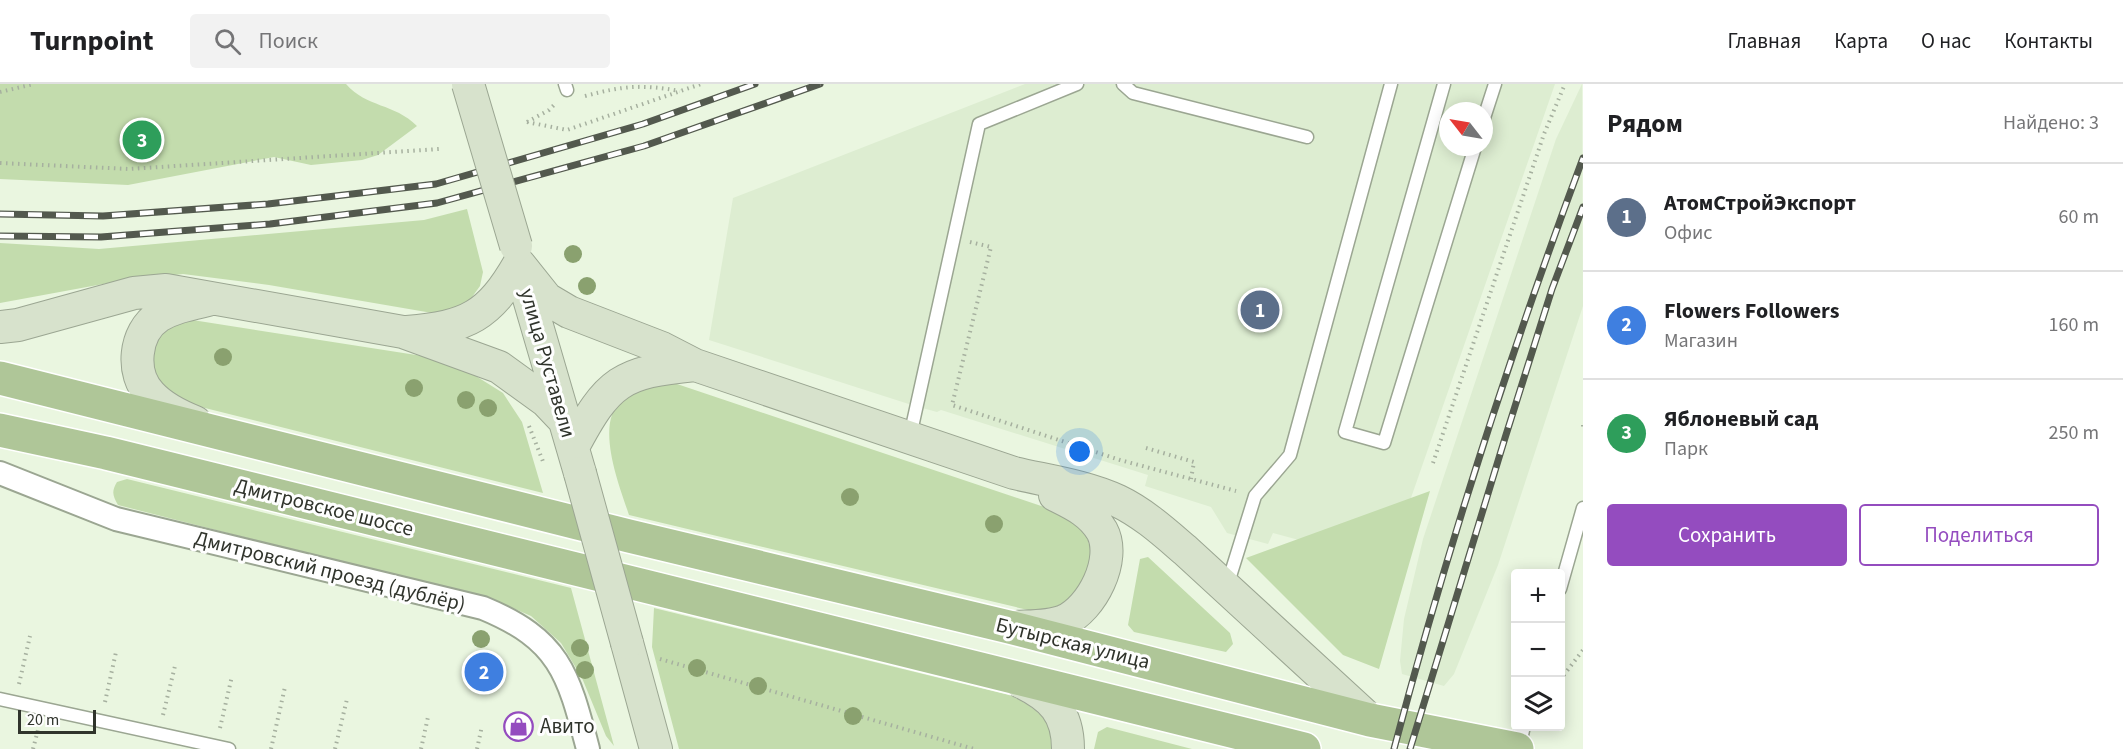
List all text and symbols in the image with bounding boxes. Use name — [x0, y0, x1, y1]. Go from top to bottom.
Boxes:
search box — [190, 14, 610, 68]
text: Turnpoint — [30, 21, 154, 61]
icon: search — [211, 25, 244, 58]
text: Поиск — [259, 25, 318, 57]
text: Главная — [1728, 26, 1801, 56]
text: Карта — [1834, 26, 1888, 56]
text: О нас — [1921, 26, 1971, 56]
text: Контакты — [2004, 26, 2093, 56]
north arrow — [1439, 102, 1493, 156]
text: Рядом — [1607, 105, 1683, 142]
text: Найдено: 3 — [2003, 109, 2099, 137]
pin: 3 — [122, 118, 162, 162]
text: АтомСтройЭкспорт — [1664, 187, 1856, 219]
text: 1 — [1621, 203, 1632, 231]
text: 60 m — [2059, 203, 2099, 231]
text: Офис — [1664, 219, 1712, 247]
street label: улица Руставели — [512, 285, 584, 441]
pin: 1 — [1240, 288, 1280, 332]
text: Flowers Followers — [1664, 295, 1839, 327]
text: 2 — [1621, 311, 1632, 339]
text: 160 m — [2049, 311, 2099, 339]
text: Магазин — [1664, 327, 1738, 355]
text: Яблоневый сад — [1664, 403, 1818, 435]
text: 3 — [1621, 419, 1632, 447]
text: 250 m — [2049, 419, 2099, 447]
text: Парк — [1664, 435, 1708, 463]
your location — [1065, 437, 1094, 466]
street label: Дмитровское шоссе — [231, 470, 417, 544]
button: Сохранить — [1607, 504, 1847, 566]
button: Поделиться — [1859, 504, 2099, 566]
street label: Дмитровский проезд (дублёр) — [191, 523, 469, 619]
map controls — [1511, 569, 1565, 731]
button: + — [1511, 569, 1565, 623]
street label: Бутырская улица — [993, 609, 1153, 677]
button: − — [1511, 623, 1565, 677]
pin: 2 — [464, 650, 504, 694]
button: layers — [1511, 677, 1565, 731]
scale bar — [18, 707, 96, 734]
text: 20 m — [27, 709, 59, 731]
shop icon: Авито — [503, 710, 535, 742]
place label: Авито — [540, 711, 595, 741]

